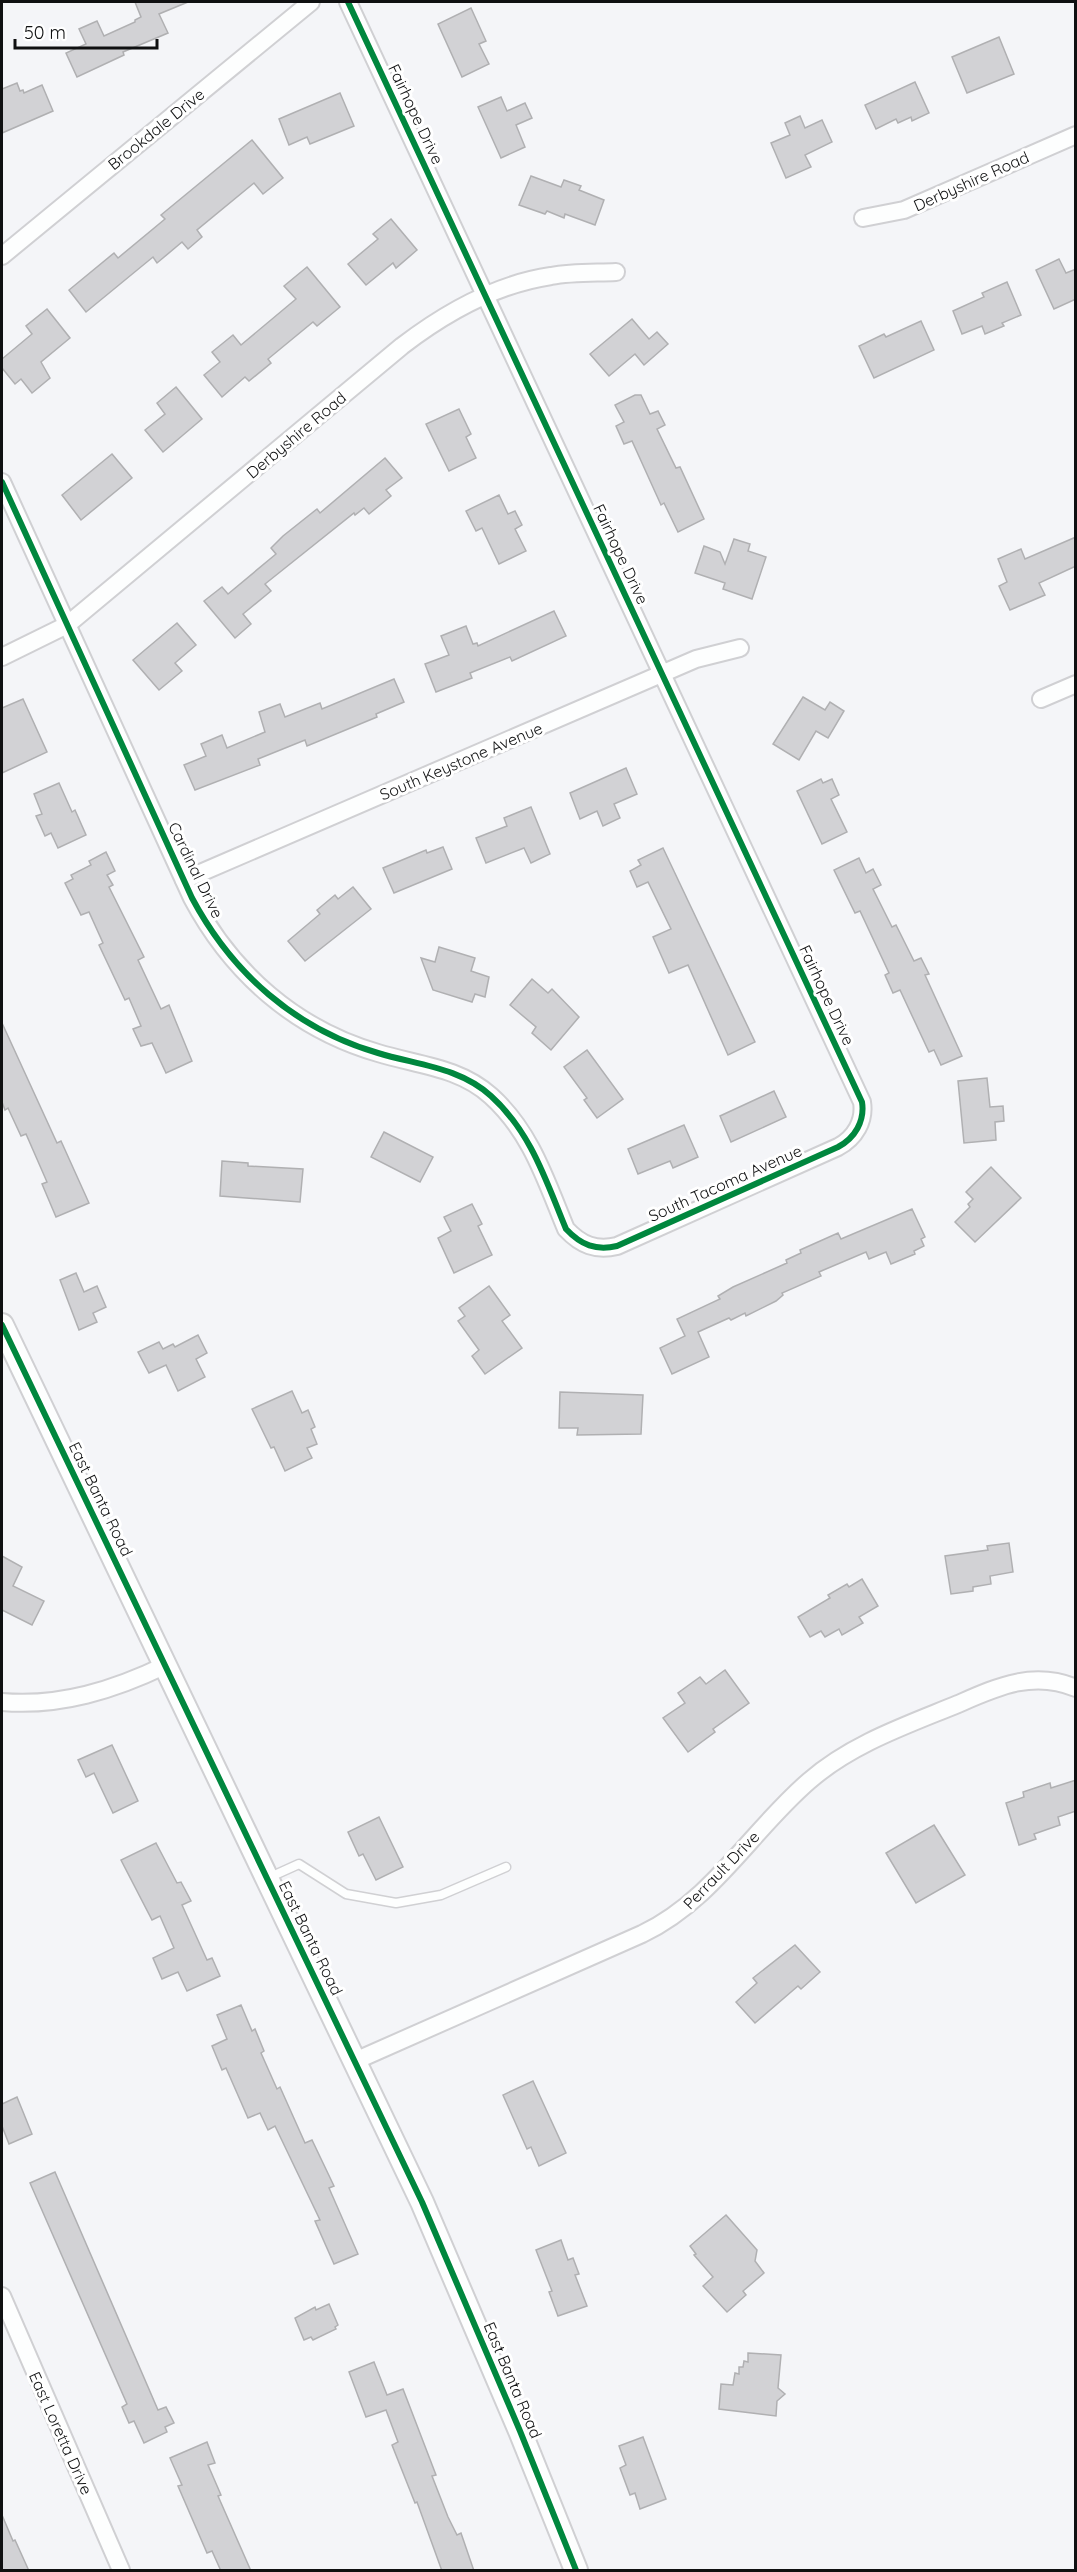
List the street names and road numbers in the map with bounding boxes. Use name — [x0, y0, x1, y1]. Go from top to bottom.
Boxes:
street label: Fairhope Drive — [384, 61, 448, 167]
street label: Brookdale Drive — [104, 84, 208, 174]
street label: Derbyshire Road — [910, 147, 1032, 215]
street label: Derbyshire Road — [242, 387, 350, 483]
street label: Fairhope Drive — [589, 501, 653, 607]
street label: South Keystone Avenue — [377, 718, 545, 804]
street label: Cardinal Drive — [164, 819, 228, 921]
street label: Fairhope Drive — [795, 942, 859, 1048]
street label: South Tacoma Avenue — [645, 1140, 805, 1226]
street label: East Banta Road — [65, 1439, 137, 1559]
street label: Perrault Drive — [679, 1827, 763, 1913]
street label: East Banta Road — [275, 1878, 347, 1998]
street label: East Banta Road — [479, 2319, 547, 2441]
street label: East Loretta Drive — [25, 2368, 97, 2498]

